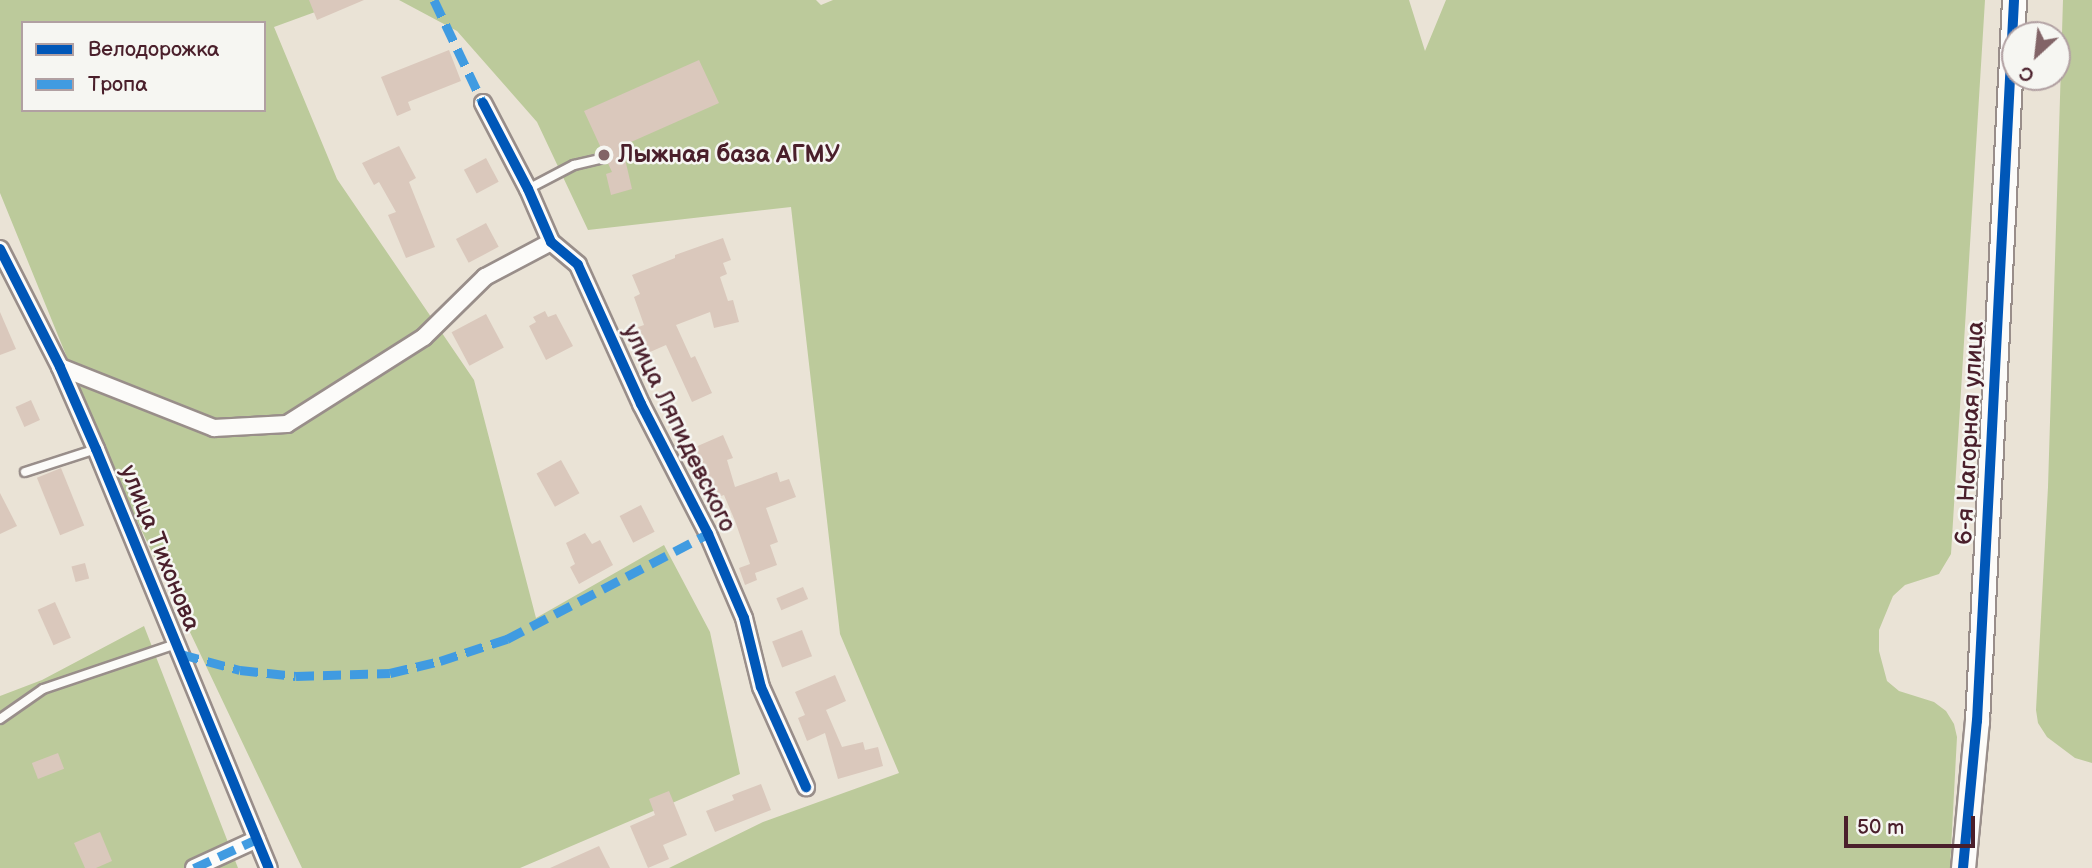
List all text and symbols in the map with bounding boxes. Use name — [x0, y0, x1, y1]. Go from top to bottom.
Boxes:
legend — [21, 21, 266, 112]
north arrow — [2001, 21, 2071, 91]
text: Велодорожка — [88, 37, 219, 62]
text: С — [2016, 60, 2038, 87]
text: Тропа — [88, 72, 148, 97]
place label: Лыжная база АГМУ — [618, 141, 840, 169]
marker: Лыжная база АГМУ — [596, 147, 612, 163]
street label: улица Ляпидевского — [616, 320, 742, 536]
street label: 6-я Нагорная улица — [1950, 320, 1990, 546]
street label: улица Тихонова — [114, 461, 206, 635]
scale bar — [1847, 802, 1978, 846]
text: 50 m — [1857, 815, 1904, 840]

